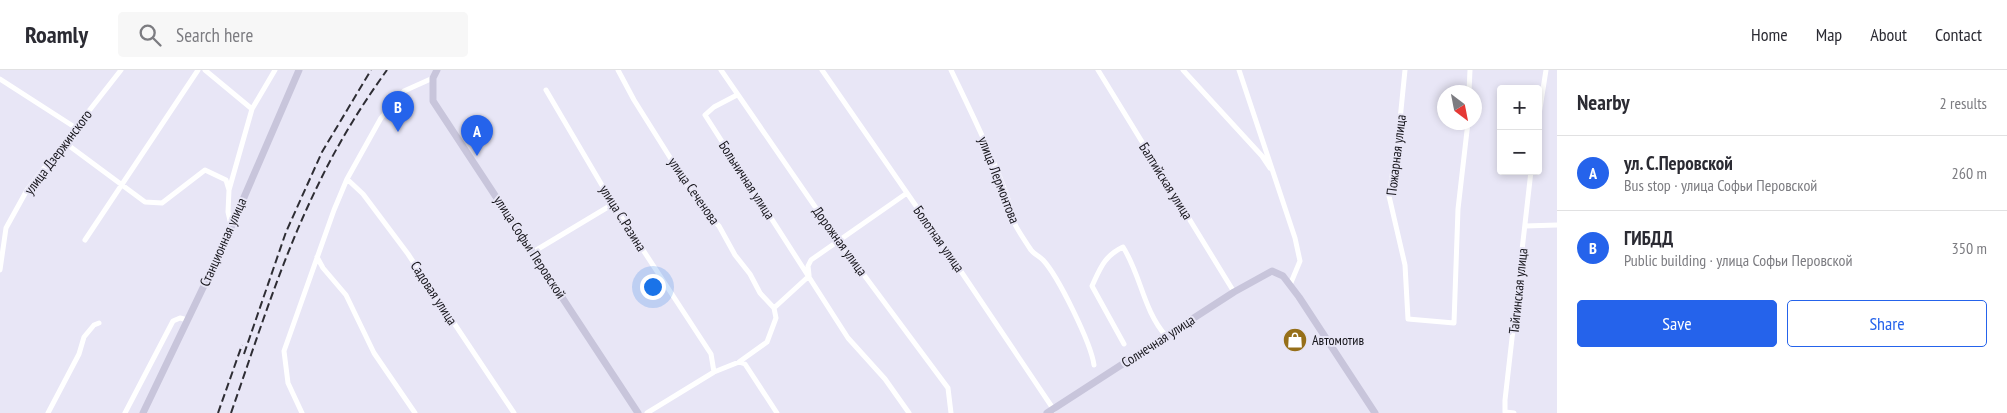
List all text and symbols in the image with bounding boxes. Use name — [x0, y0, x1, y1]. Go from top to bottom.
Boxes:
search box — [118, 12, 468, 57]
text: Roamly — [25, 19, 88, 50]
icon: search — [136, 21, 164, 49]
text: Search here — [176, 23, 253, 47]
text: Home — [1751, 23, 1788, 46]
text: Map — [1816, 23, 1842, 46]
text: About — [1870, 23, 1907, 46]
text: Contact — [1935, 23, 1982, 46]
north arrow — [1437, 85, 1482, 130]
map controls — [1497, 85, 1542, 175]
button: + — [1497, 85, 1542, 130]
text: Nearby — [1577, 89, 1630, 116]
pin: B — [382, 91, 414, 132]
text: 2 results — [1940, 93, 1987, 113]
street label: улица Дзержинского — [20, 106, 96, 198]
street label: Пожарная улица — [1382, 114, 1410, 196]
pin: A — [461, 115, 493, 156]
button: − — [1497, 130, 1542, 175]
street label: улица Лермонтова — [974, 134, 1024, 226]
street label: Больничная улица — [715, 137, 779, 223]
street label: Балтийская улица — [1135, 139, 1197, 223]
text: ул. С.Перовской — [1624, 151, 1733, 175]
street label: улица Сеченова — [664, 154, 724, 228]
text: A — [1589, 163, 1597, 183]
text: 260 m — [1952, 163, 1987, 183]
text: Bus stop · улица Софьи Перовской — [1624, 175, 1817, 195]
street label: улица С.Разина — [596, 181, 650, 255]
street label: улица Софьи Перовской — [490, 192, 570, 302]
street label: Станционная улица — [195, 195, 251, 289]
street label: Болотная улица — [910, 202, 968, 276]
street label: Дорожная улица — [809, 203, 871, 279]
text: ГИБДД — [1624, 226, 1673, 250]
text: B — [1589, 238, 1597, 258]
text: 350 m — [1952, 238, 1987, 258]
street label: Тайгинская улица — [1505, 247, 1531, 335]
text: Public building · улица Софьи Перовской — [1624, 250, 1853, 270]
street label: Садовая улица — [407, 258, 461, 328]
your location — [640, 274, 666, 300]
button: Save — [1577, 300, 1777, 347]
button: Share — [1787, 300, 1987, 347]
street label: Солнечная улица — [1118, 311, 1198, 371]
shop icon: Автомотив — [1282, 327, 1308, 353]
place label: Автомотив — [1312, 331, 1364, 349]

